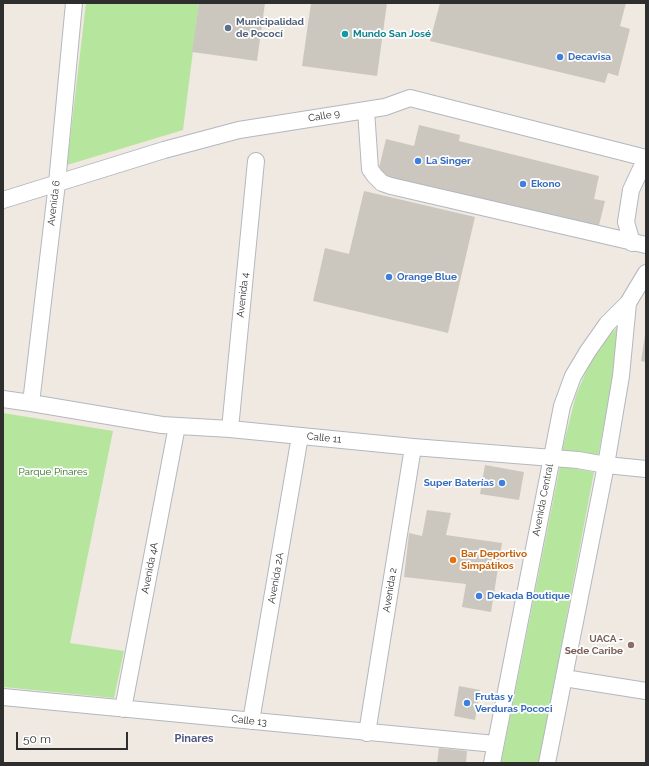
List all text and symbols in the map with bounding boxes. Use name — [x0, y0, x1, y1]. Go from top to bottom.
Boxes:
place label: Municipalidad de Pococí — [236, 16, 304, 40]
marker: Municipalidad de Pococí — [223, 23, 233, 33]
place label: Mundo San José — [353, 28, 431, 40]
marker: Mundo San José — [340, 29, 350, 39]
place label: Decavisa — [568, 51, 611, 63]
marker: Decavisa — [555, 52, 565, 62]
street label: Calle 9 — [307, 108, 341, 124]
place label: La Singer — [426, 155, 471, 167]
marker: La Singer — [413, 156, 423, 166]
place label: Ekono — [531, 178, 560, 190]
marker: Ekono — [518, 179, 528, 189]
street label: Avenida 6 — [45, 180, 63, 226]
place label: Orange Blue — [397, 271, 457, 283]
street label: Avenida 4 — [235, 272, 251, 318]
marker: Orange Blue — [384, 272, 394, 282]
street label: Calle 11 — [306, 430, 342, 446]
street label: Avenida Central — [530, 463, 556, 537]
park label: Parque Pinares — [18, 466, 88, 478]
place label: Super Baterías — [424, 477, 494, 489]
marker: Super Baterías — [497, 478, 507, 488]
street label: Avenida 4A — [139, 541, 161, 595]
place label: Bar Deportivo Simpátikos — [461, 548, 527, 572]
street label: Avenida 2A — [266, 552, 286, 604]
marker: Bar Deportivo Simpátikos — [448, 555, 458, 565]
street label: Avenida 2 — [381, 567, 399, 613]
place label: Dekada Boutique — [487, 590, 570, 602]
marker: Dekada Boutique — [474, 591, 484, 601]
place label: UACA - Sede Caribe — [565, 633, 623, 656]
marker: UACA - Sede Caribe — [626, 640, 636, 650]
place label: Frutas y Verduras Pococi — [475, 691, 552, 714]
marker: Frutas y Verduras Pococi — [462, 698, 472, 708]
street label: Calle 13 — [231, 713, 267, 729]
scale bar — [18, 724, 130, 750]
text: 50 m — [23, 732, 51, 746]
district label: Pinares — [175, 732, 213, 746]

